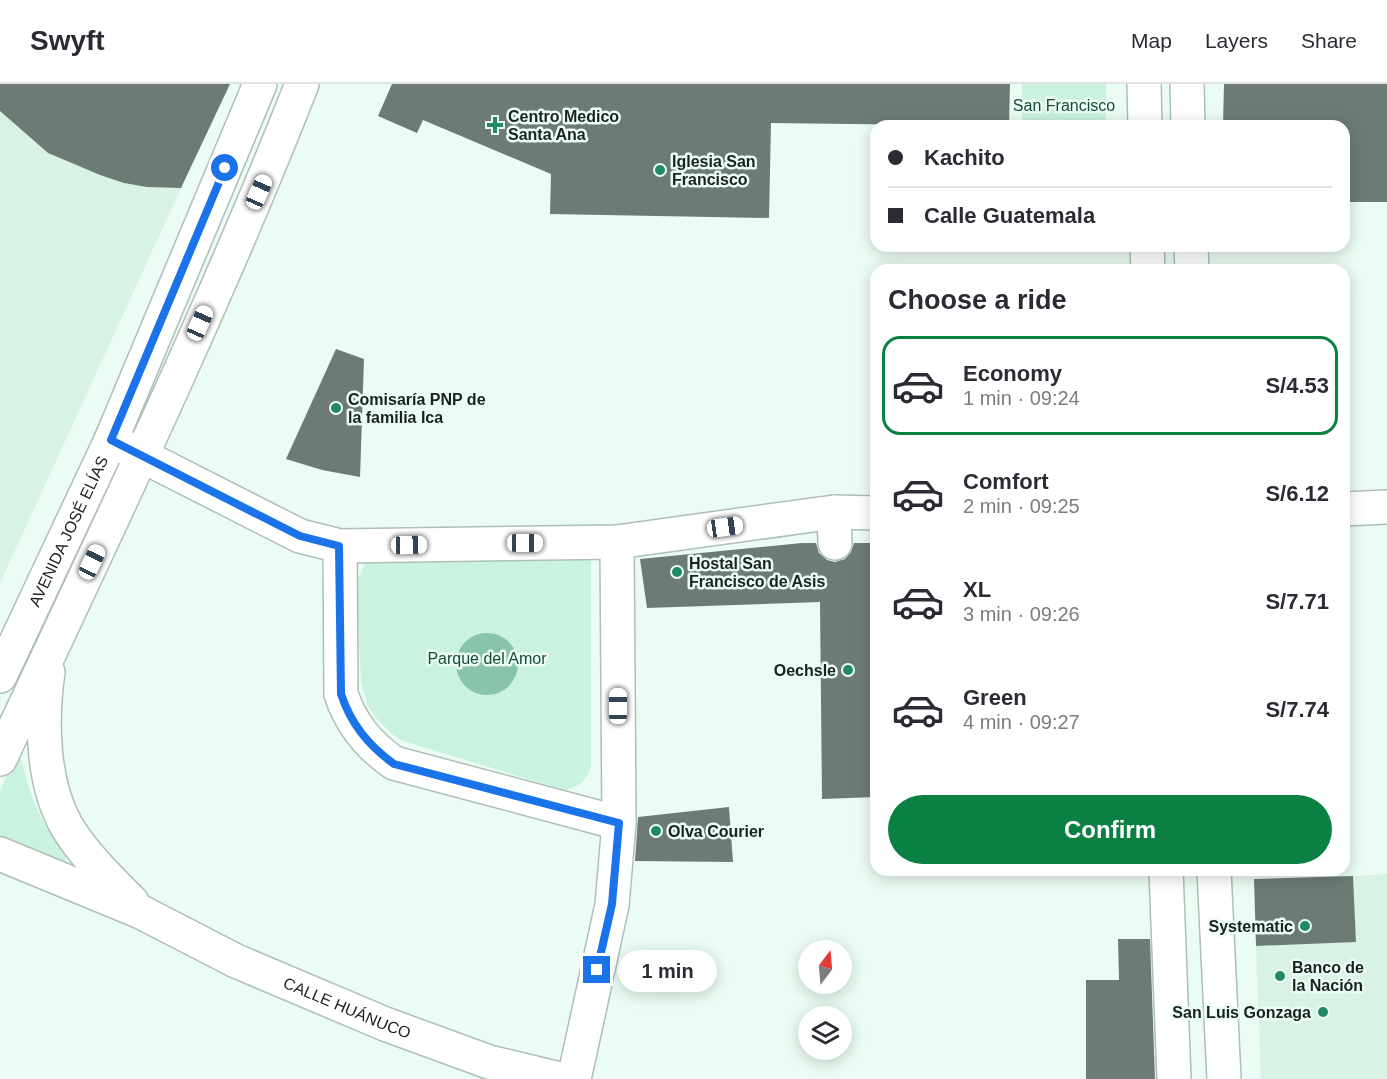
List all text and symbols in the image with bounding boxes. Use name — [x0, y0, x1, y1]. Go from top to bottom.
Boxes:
text: Swyft — [30, 25, 105, 56]
text: Map — [1131, 29, 1172, 52]
text: Layers — [1205, 29, 1268, 52]
text: Share — [1301, 29, 1357, 52]
park label: San Francisco — [1013, 97, 1115, 114]
place label: Centro Medico Santa Ana — [508, 108, 619, 143]
marker: Centro Medico Santa Ana — [486, 116, 504, 134]
text: Kachito — [924, 145, 1005, 170]
place label: Iglesia San Francisco — [672, 153, 756, 188]
route start — [211, 154, 238, 181]
marker: Iglesia San Francisco — [653, 163, 667, 177]
car — [243, 172, 275, 212]
text: Calle Guatemala — [924, 203, 1095, 228]
text: Choose a ride — [888, 285, 1067, 315]
car — [184, 303, 216, 343]
icon: car — [891, 359, 945, 413]
text: Economy — [963, 361, 1062, 386]
text: S/4.53 — [1265, 373, 1329, 398]
text: 1 min · 09:24 — [963, 387, 1080, 409]
place label: Comisaría PNP de la familia Ica — [348, 391, 486, 426]
marker: Comisaría PNP de la familia Ica — [329, 401, 343, 415]
street label: AVENIDA JOSÉ ELÍAS — [25, 453, 111, 609]
icon: car — [891, 467, 945, 521]
text: Comfort — [963, 469, 1049, 494]
text: S/6.12 — [1265, 481, 1329, 506]
text: 2 min · 09:25 — [963, 495, 1080, 517]
car — [706, 516, 744, 538]
car — [507, 534, 543, 552]
car — [391, 536, 427, 554]
car — [76, 542, 108, 582]
place label: Hostal San Francisco de Asis — [689, 555, 825, 590]
marker: Hostal San Francisco de Asis — [670, 565, 684, 579]
icon: car — [891, 575, 945, 629]
text: XL — [963, 577, 991, 602]
text: S/7.71 — [1265, 589, 1329, 614]
text: 3 min · 09:26 — [963, 603, 1080, 625]
park label: Parque del Amor — [427, 650, 547, 667]
place label: Oechsle — [774, 662, 836, 679]
marker: Oechsle — [841, 663, 855, 677]
icon: car — [891, 683, 945, 737]
text: Green — [963, 685, 1027, 710]
car — [609, 688, 627, 724]
text: S/7.74 — [1265, 697, 1329, 722]
text: 4 min · 09:27 — [963, 711, 1080, 733]
button: Confirm — [888, 795, 1332, 864]
place label: Olva Courier — [668, 823, 764, 840]
marker: Olva Courier — [649, 824, 663, 838]
place label: Systematic — [1209, 918, 1293, 935]
marker: Systematic — [1298, 919, 1312, 933]
north arrow — [798, 940, 852, 994]
map controls — [798, 940, 852, 1060]
callout: 1 min — [618, 949, 717, 991]
route end — [583, 956, 610, 983]
place label: Banco de la Nación — [1292, 959, 1364, 994]
text: 1 min — [641, 960, 694, 982]
marker: Banco de la Nación — [1273, 969, 1287, 983]
street label: CALLE HUÁNUCO — [281, 974, 413, 1041]
place label: San Luis Gonzaga — [1172, 1004, 1311, 1021]
marker: San Luis Gonzaga — [1316, 1005, 1330, 1019]
button: layers — [798, 1006, 852, 1060]

